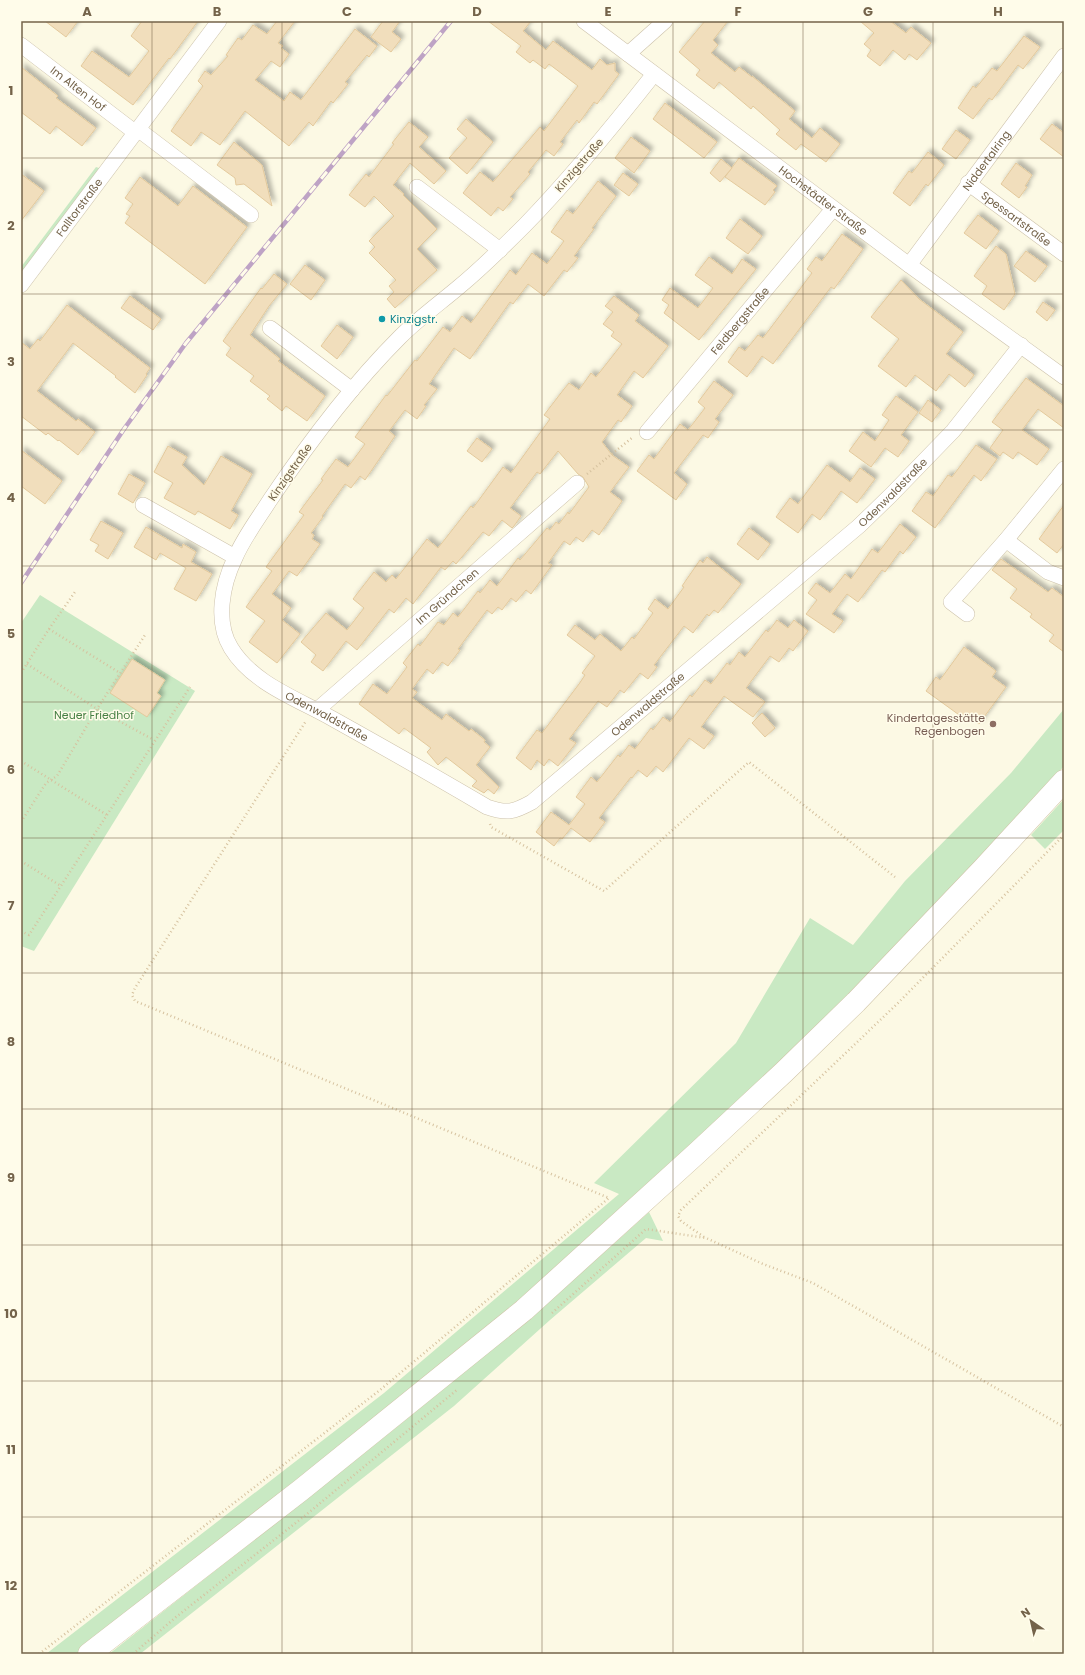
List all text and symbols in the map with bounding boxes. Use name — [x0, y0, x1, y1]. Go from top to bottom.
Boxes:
text: A — [82, 2, 92, 21]
text: B — [213, 2, 222, 21]
text: C — [342, 2, 352, 21]
text: D — [472, 2, 482, 21]
text: E — [604, 2, 612, 21]
text: F — [734, 2, 742, 21]
text: G — [863, 2, 873, 21]
text: H — [993, 2, 1003, 21]
street label: Im Alten Hof — [47, 62, 110, 115]
text: 1 — [9, 81, 13, 100]
street label: Niddertalring — [959, 127, 1014, 194]
street label: Kinzigstraße — [551, 134, 607, 196]
street label: Hochstädter Straße — [775, 162, 871, 239]
street label: Falltorstraße — [52, 175, 106, 240]
street label: Spessartstraße — [978, 187, 1055, 250]
text: 2 — [7, 216, 15, 235]
street label: Feldbergstraße — [707, 283, 773, 358]
place label: Kinzigstr. — [390, 311, 438, 327]
marker: Kinzigstr. — [377, 314, 387, 324]
text: 3 — [7, 352, 15, 371]
street label: Kinzigstraße — [264, 440, 316, 504]
street label: Odenwaldstraße — [854, 454, 931, 531]
text: 4 — [7, 488, 16, 507]
street label: Im Gründchen — [412, 564, 482, 628]
text: 5 — [7, 624, 15, 643]
street label: Odenwaldstraße — [607, 668, 688, 740]
street label: Odenwaldstraße — [282, 688, 372, 745]
park label: Neuer Friedhof — [54, 707, 134, 723]
place label: Kindertagesstätte Regenbogen — [887, 710, 985, 739]
marker: Kindertagesstätte Regenbogen — [988, 719, 998, 729]
text: 6 — [7, 760, 15, 779]
text: 7 — [8, 896, 15, 915]
text: 8 — [7, 1032, 15, 1051]
text: 9 — [7, 1168, 15, 1187]
text: 10 — [4, 1304, 18, 1323]
text: 11 — [6, 1440, 16, 1459]
text: 12 — [5, 1576, 18, 1595]
north arrow — [1011, 1601, 1051, 1641]
text: N — [1018, 1604, 1033, 1622]

